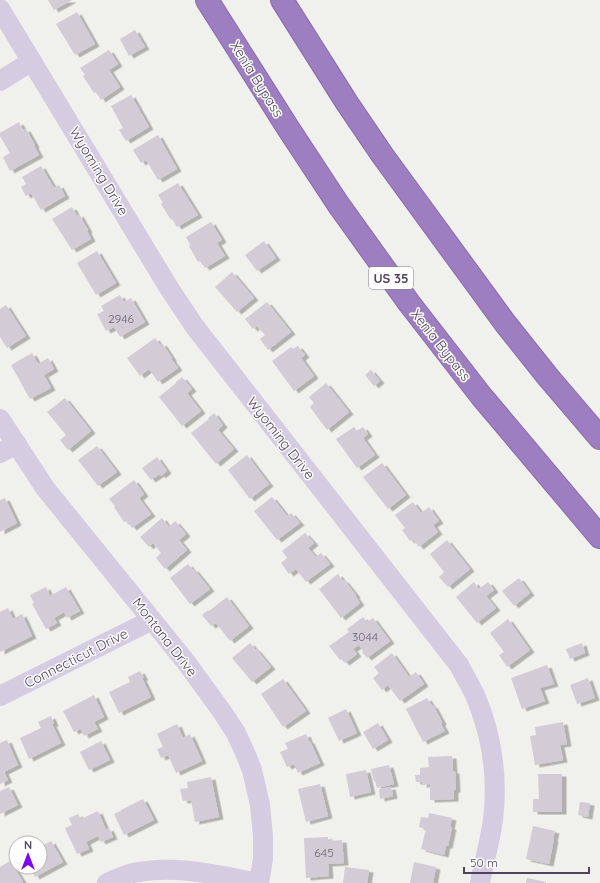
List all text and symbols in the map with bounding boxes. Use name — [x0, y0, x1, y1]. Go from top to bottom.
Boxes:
street label: Xenia Bypass — [226, 37, 288, 121]
street label: Wyoming Drive — [66, 124, 133, 219]
road number: US 35 — [369, 267, 413, 289]
street label: Xenia Bypass — [407, 305, 475, 385]
house number: 2946 — [108, 311, 135, 326]
street label: Wyoming Drive — [243, 393, 319, 483]
street label: Montana Drive — [129, 594, 202, 680]
street label: Connecticut Drive — [21, 624, 131, 692]
house number: 3044 — [352, 629, 378, 644]
north arrow — [8, 835, 48, 875]
text: N — [24, 838, 32, 852]
house number: 645 — [314, 845, 334, 860]
scale bar — [464, 849, 589, 875]
text: 50 m — [470, 855, 498, 870]

